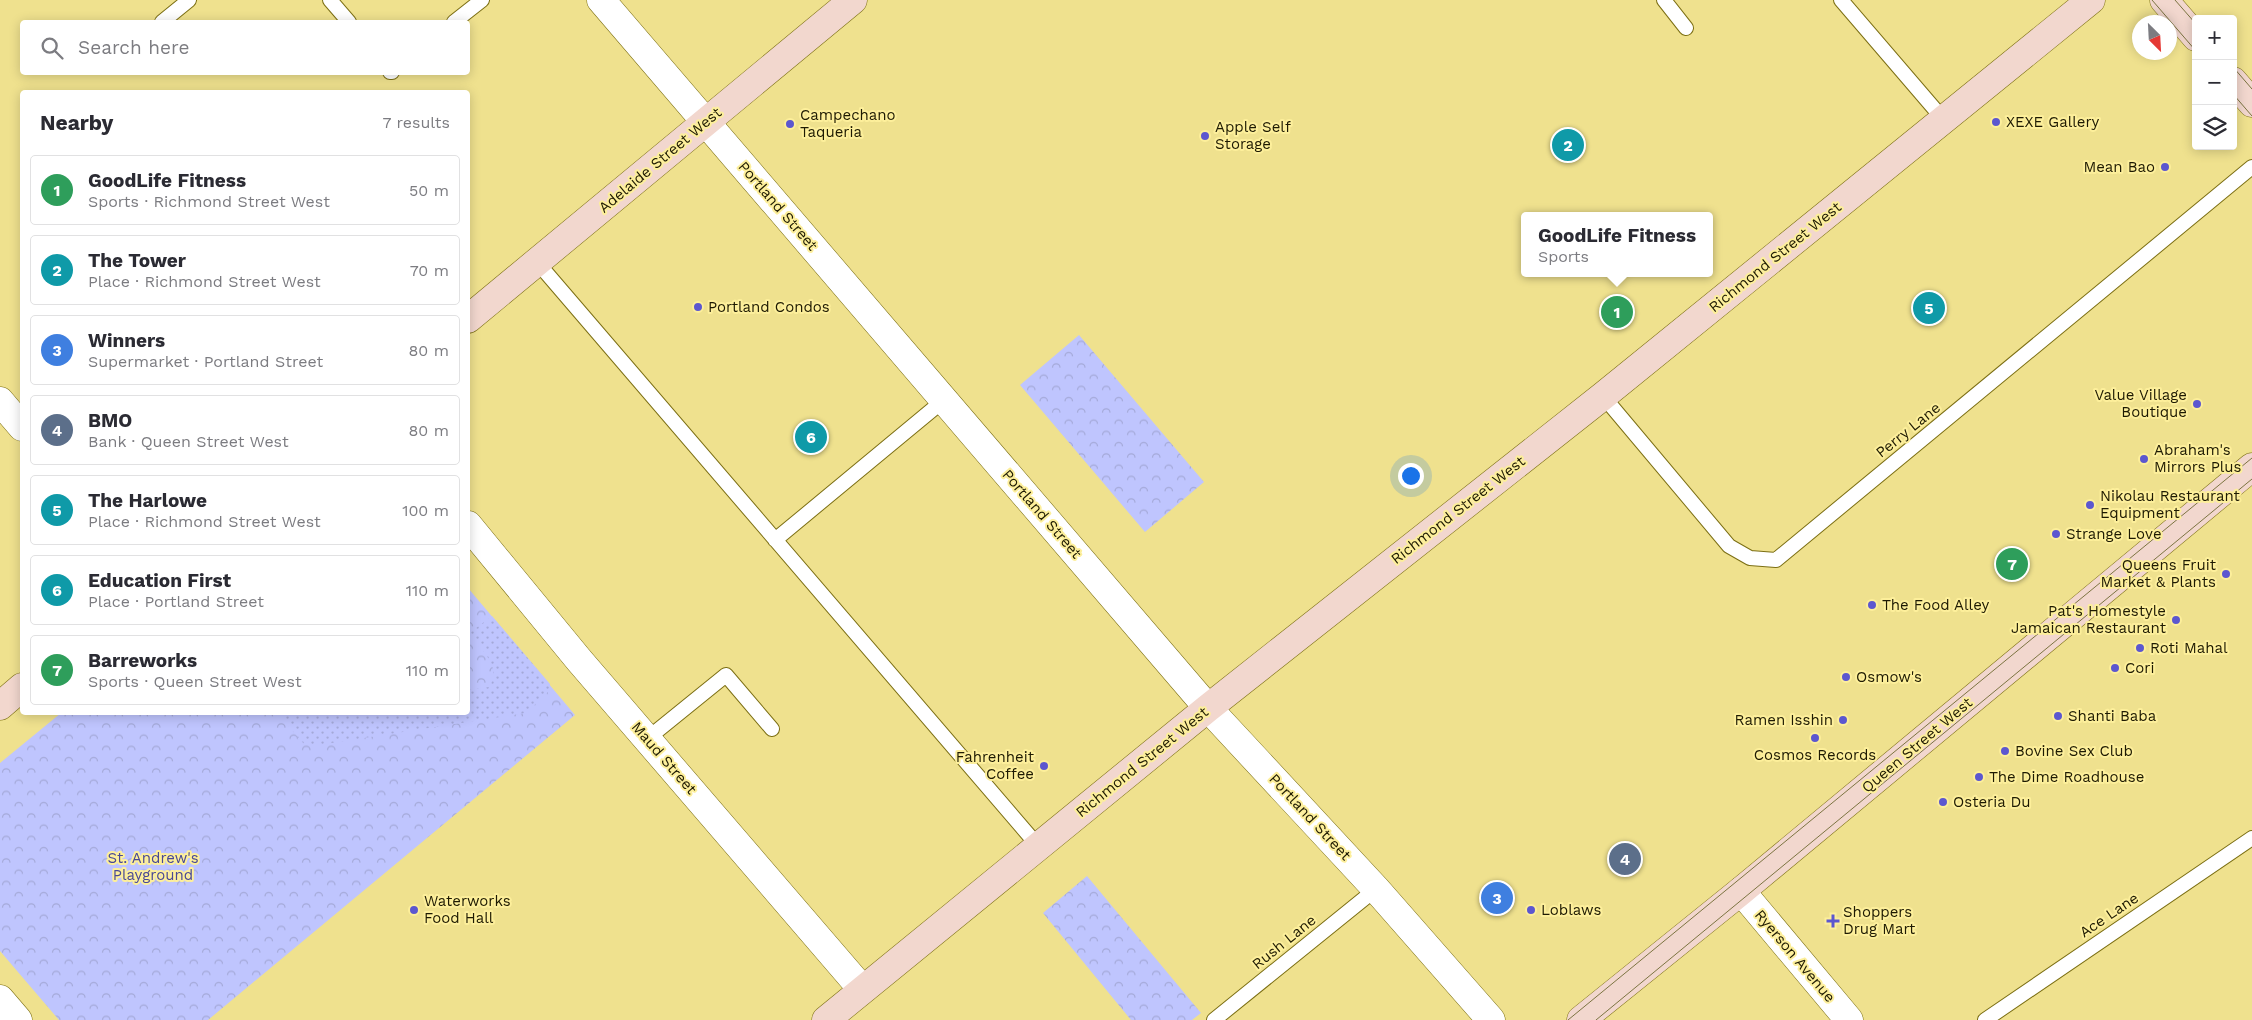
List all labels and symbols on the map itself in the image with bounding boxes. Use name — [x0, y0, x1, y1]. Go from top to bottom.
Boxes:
north arrow — [2132, 15, 2177, 60]
street label: Adelaide Street West — [595, 103, 726, 217]
place label: Campechano Taqueria — [800, 106, 896, 141]
place label: XEXE Gallery — [2006, 113, 2100, 131]
marker: XEXE Gallery — [1990, 116, 2002, 128]
marker: Campechano Taqueria — [784, 118, 796, 130]
place label: Apple Self Storage — [1215, 118, 1291, 153]
pin: 2 — [1552, 126, 1584, 164]
marker: Apple Self Storage — [1199, 130, 1211, 142]
street label: Portland Street — [734, 158, 822, 255]
place label: Mean Bao — [2083, 158, 2155, 176]
marker: Mean Bao — [2159, 161, 2171, 173]
street label: Richmond Street West — [1705, 198, 1845, 316]
pin: 5 — [1913, 289, 1945, 327]
pin: 1 — [1601, 293, 1633, 331]
place label: Portland Condos — [708, 298, 830, 316]
marker: Portland Condos — [692, 301, 704, 313]
place label: Value Village Boutique — [2095, 386, 2187, 421]
marker: Value Village Boutique — [2191, 398, 2203, 410]
street label: Perry Lane — [1872, 399, 1944, 461]
pin: 6 — [795, 418, 827, 456]
place label: Abraham's Mirrors Plus — [2154, 441, 2242, 476]
street label: Richmond Street West — [1387, 452, 1529, 568]
marker: Abraham's Mirrors Plus — [2138, 453, 2150, 465]
your location — [1398, 463, 1424, 489]
street label: Portland Street — [998, 466, 1086, 563]
place label: Nikolau Restaurant Equipment — [2100, 487, 2241, 522]
marker: Nikolau Restaurant Equipment — [2084, 499, 2096, 511]
place label: Strange Love — [2066, 525, 2162, 543]
marker: Strange Love — [2050, 528, 2062, 540]
pin: 7 — [1996, 545, 2028, 583]
place label: Queens Fruit Market & Plants — [2101, 556, 2217, 591]
marker: Queens Fruit Market & Plants — [2220, 568, 2232, 580]
place label: The Food Alley — [1882, 596, 1989, 614]
marker: The Food Alley — [1866, 599, 1878, 611]
place label: Pat's Homestyle Jamaican Restaurant — [2011, 602, 2167, 637]
marker: Pat's Homestyle Jamaican Restaurant — [2170, 614, 2182, 626]
place label: Roti Mahal — [2150, 639, 2228, 657]
marker: Roti Mahal — [2134, 642, 2146, 654]
place label: Cori — [2125, 659, 2154, 677]
marker: Cori — [2109, 662, 2121, 674]
place label: Osmow's — [1856, 668, 1922, 686]
marker: Osmow's — [1840, 671, 1852, 683]
street label: Queen Street West — [1858, 693, 1977, 797]
street label: Richmond Street West — [1072, 703, 1212, 821]
place label: Shanti Baba — [2068, 707, 2157, 725]
marker: Shanti Baba — [2052, 710, 2064, 722]
place label: Ramen Isshin — [1735, 711, 1833, 729]
marker: Ramen Isshin — [1837, 714, 1849, 726]
street label: Maud Street — [628, 718, 701, 798]
marker: Cosmos Records — [1809, 732, 1821, 744]
place label: Bovine Sex Club — [2015, 742, 2133, 760]
marker: Bovine Sex Club — [1999, 745, 2011, 757]
place label: Cosmos Records — [1754, 746, 1876, 764]
place label: Fahrenheit Coffee — [956, 748, 1035, 783]
marker: Fahrenheit Coffee — [1038, 760, 1050, 772]
place label: The Dime Roadhouse — [1989, 768, 2144, 786]
street label: Portland Street — [1265, 770, 1355, 865]
marker: The Dime Roadhouse — [1973, 771, 1985, 783]
place label: Osteria Du — [1953, 793, 2031, 811]
marker: Osteria Du — [1937, 796, 1949, 808]
pin: 4 — [1609, 840, 1641, 878]
park label: St. Andrew's Playground — [107, 849, 199, 884]
pin: 3 — [1481, 879, 1513, 917]
street label: Ace Lane — [2076, 889, 2142, 941]
place label: Waterworks Food Hall — [424, 892, 511, 927]
place label: Loblaws — [1541, 901, 1601, 919]
place label: Shoppers Drug Mart — [1843, 903, 1916, 938]
marker: Waterworks Food Hall — [408, 904, 420, 916]
marker: Loblaws — [1525, 904, 1537, 916]
street label: Ryerson Avenue — [1751, 906, 1839, 1006]
street label: Rush Lane — [1249, 911, 1319, 973]
marker: Shoppers Drug Mart — [1827, 915, 1839, 927]

